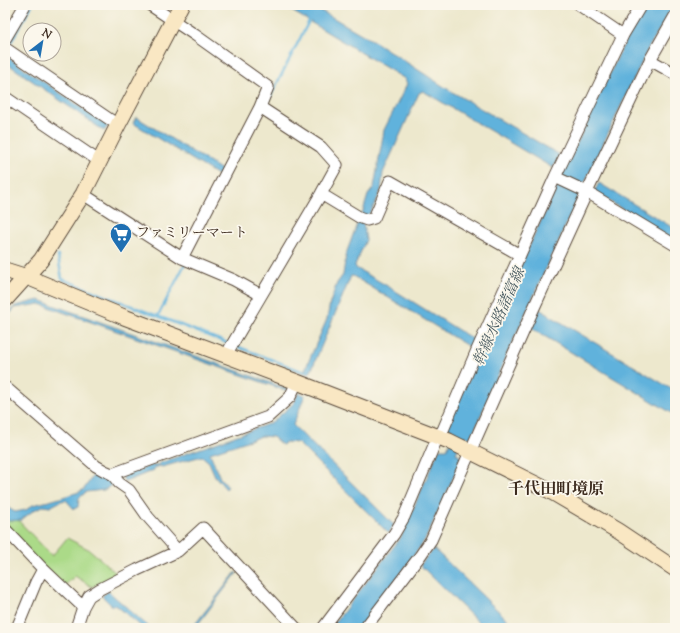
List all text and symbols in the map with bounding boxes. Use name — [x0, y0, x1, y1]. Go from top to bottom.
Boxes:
north arrow — [22, 22, 62, 62]
text: N — [38, 25, 55, 44]
supermarket icon: ファミリーマート — [108, 221, 134, 254]
place label: ファミリーマート — [136, 224, 248, 244]
water label: 幹線水路諸富線 — [469, 263, 532, 369]
district label: 千代田町境原 — [508, 479, 604, 502]

